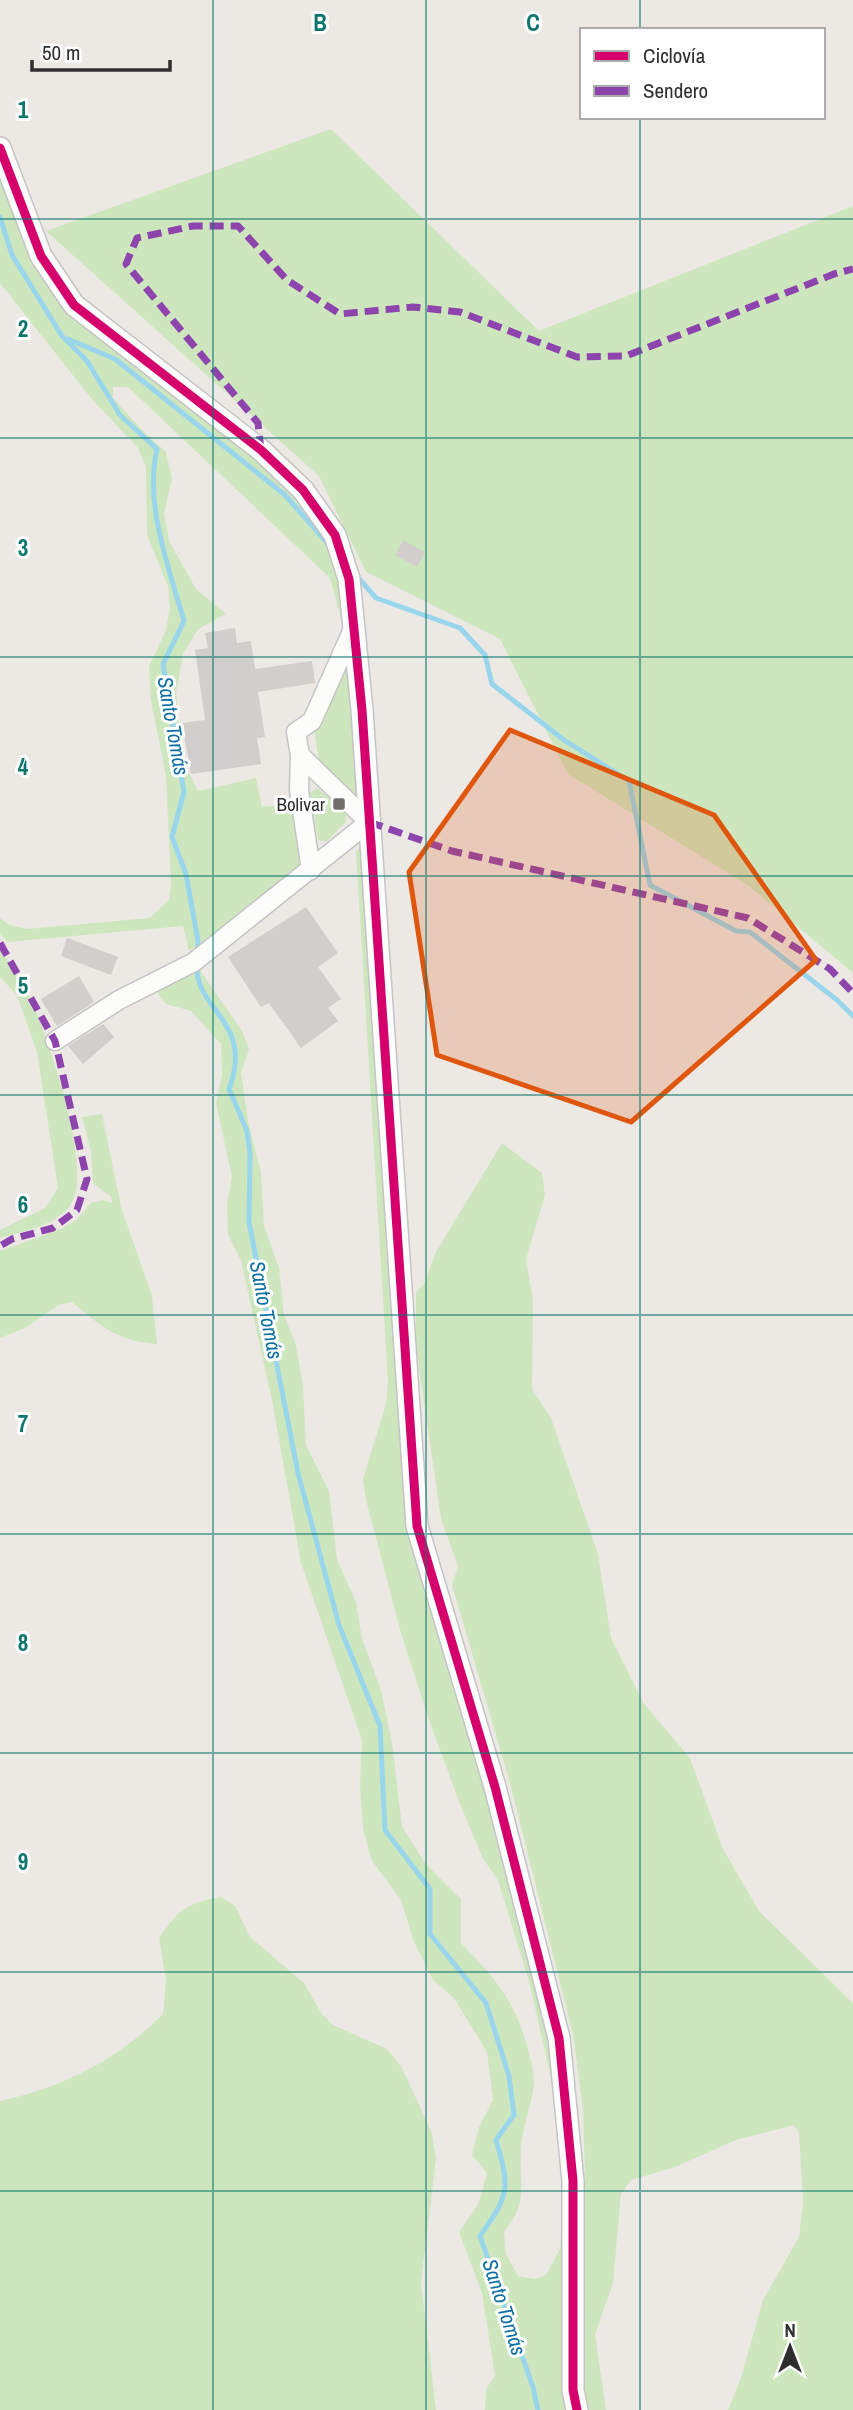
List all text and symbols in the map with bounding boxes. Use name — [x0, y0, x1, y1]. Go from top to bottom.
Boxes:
text: B — [313, 7, 327, 38]
text: C — [526, 7, 540, 38]
scale bar — [32, 28, 170, 72]
legend — [580, 28, 825, 119]
text: 50 m — [42, 38, 80, 67]
text: Ciclovía — [643, 41, 706, 70]
text: Sendero — [643, 76, 708, 105]
text: 1 — [18, 94, 29, 125]
text: 2 — [18, 313, 28, 344]
text: 3 — [18, 532, 28, 563]
water label: Santo Tomás — [151, 674, 196, 778]
text: 4 — [18, 751, 29, 782]
place label: Bolivar — [277, 791, 326, 817]
marker: Bolivar — [331, 796, 347, 812]
text: 5 — [18, 970, 28, 1001]
text: 6 — [18, 1189, 28, 1220]
water label: Santo Tomás — [243, 1258, 290, 1362]
text: 7 — [18, 1408, 28, 1439]
text: 8 — [18, 1627, 28, 1658]
text: 9 — [18, 1846, 28, 1877]
water label: Santo Tomás — [475, 2255, 534, 2359]
north arrow — [755, 2312, 825, 2382]
text: N — [784, 2317, 796, 2343]

